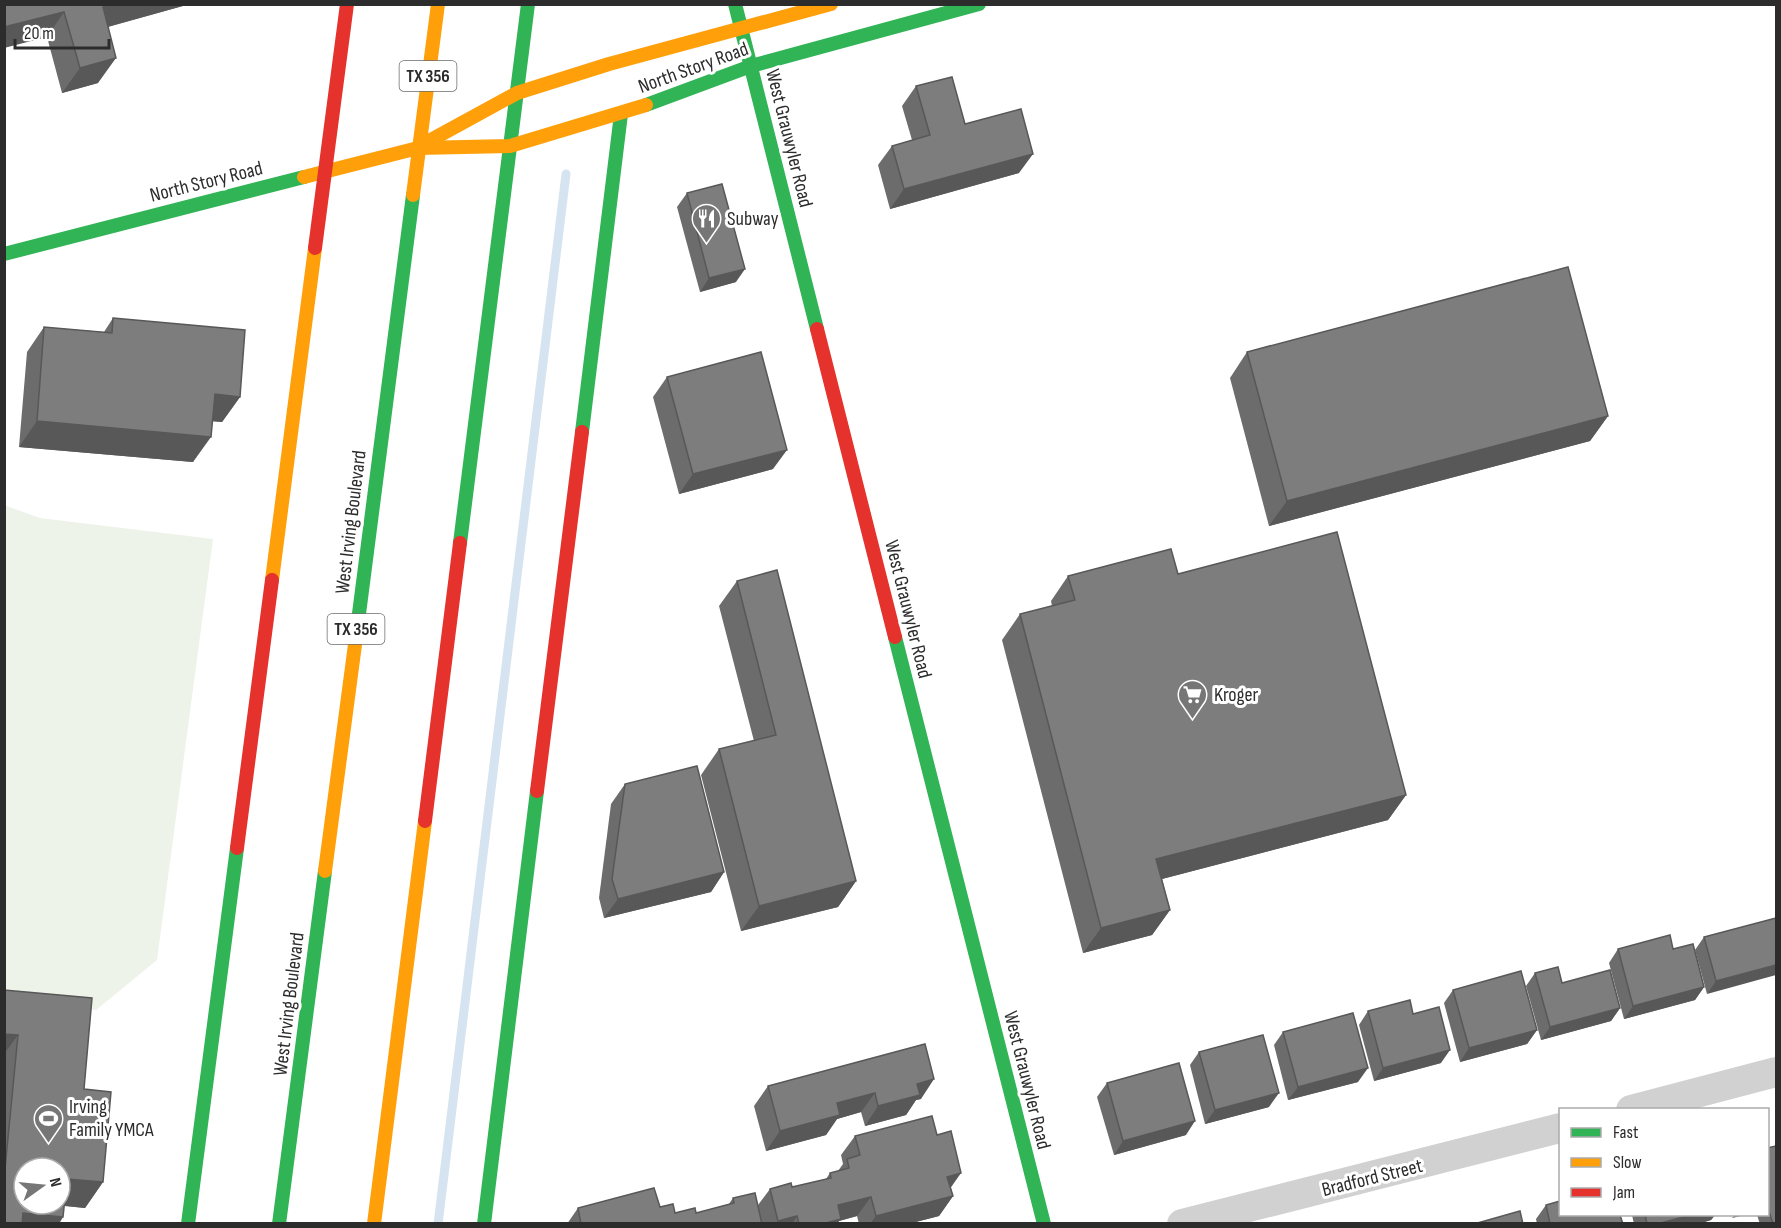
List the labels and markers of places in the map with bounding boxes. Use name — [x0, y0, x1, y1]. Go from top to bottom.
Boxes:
restaurant icon: Subway — [690, 202, 722, 244]
place label: Subway — [727, 207, 779, 231]
supermarket icon: Kroger — [1177, 678, 1209, 720]
place label: Kroger — [1214, 683, 1259, 707]
place label: Irving Family YMCA — [69, 1095, 154, 1142]
sports icon: Irving Family YMCA — [32, 1102, 64, 1144]

